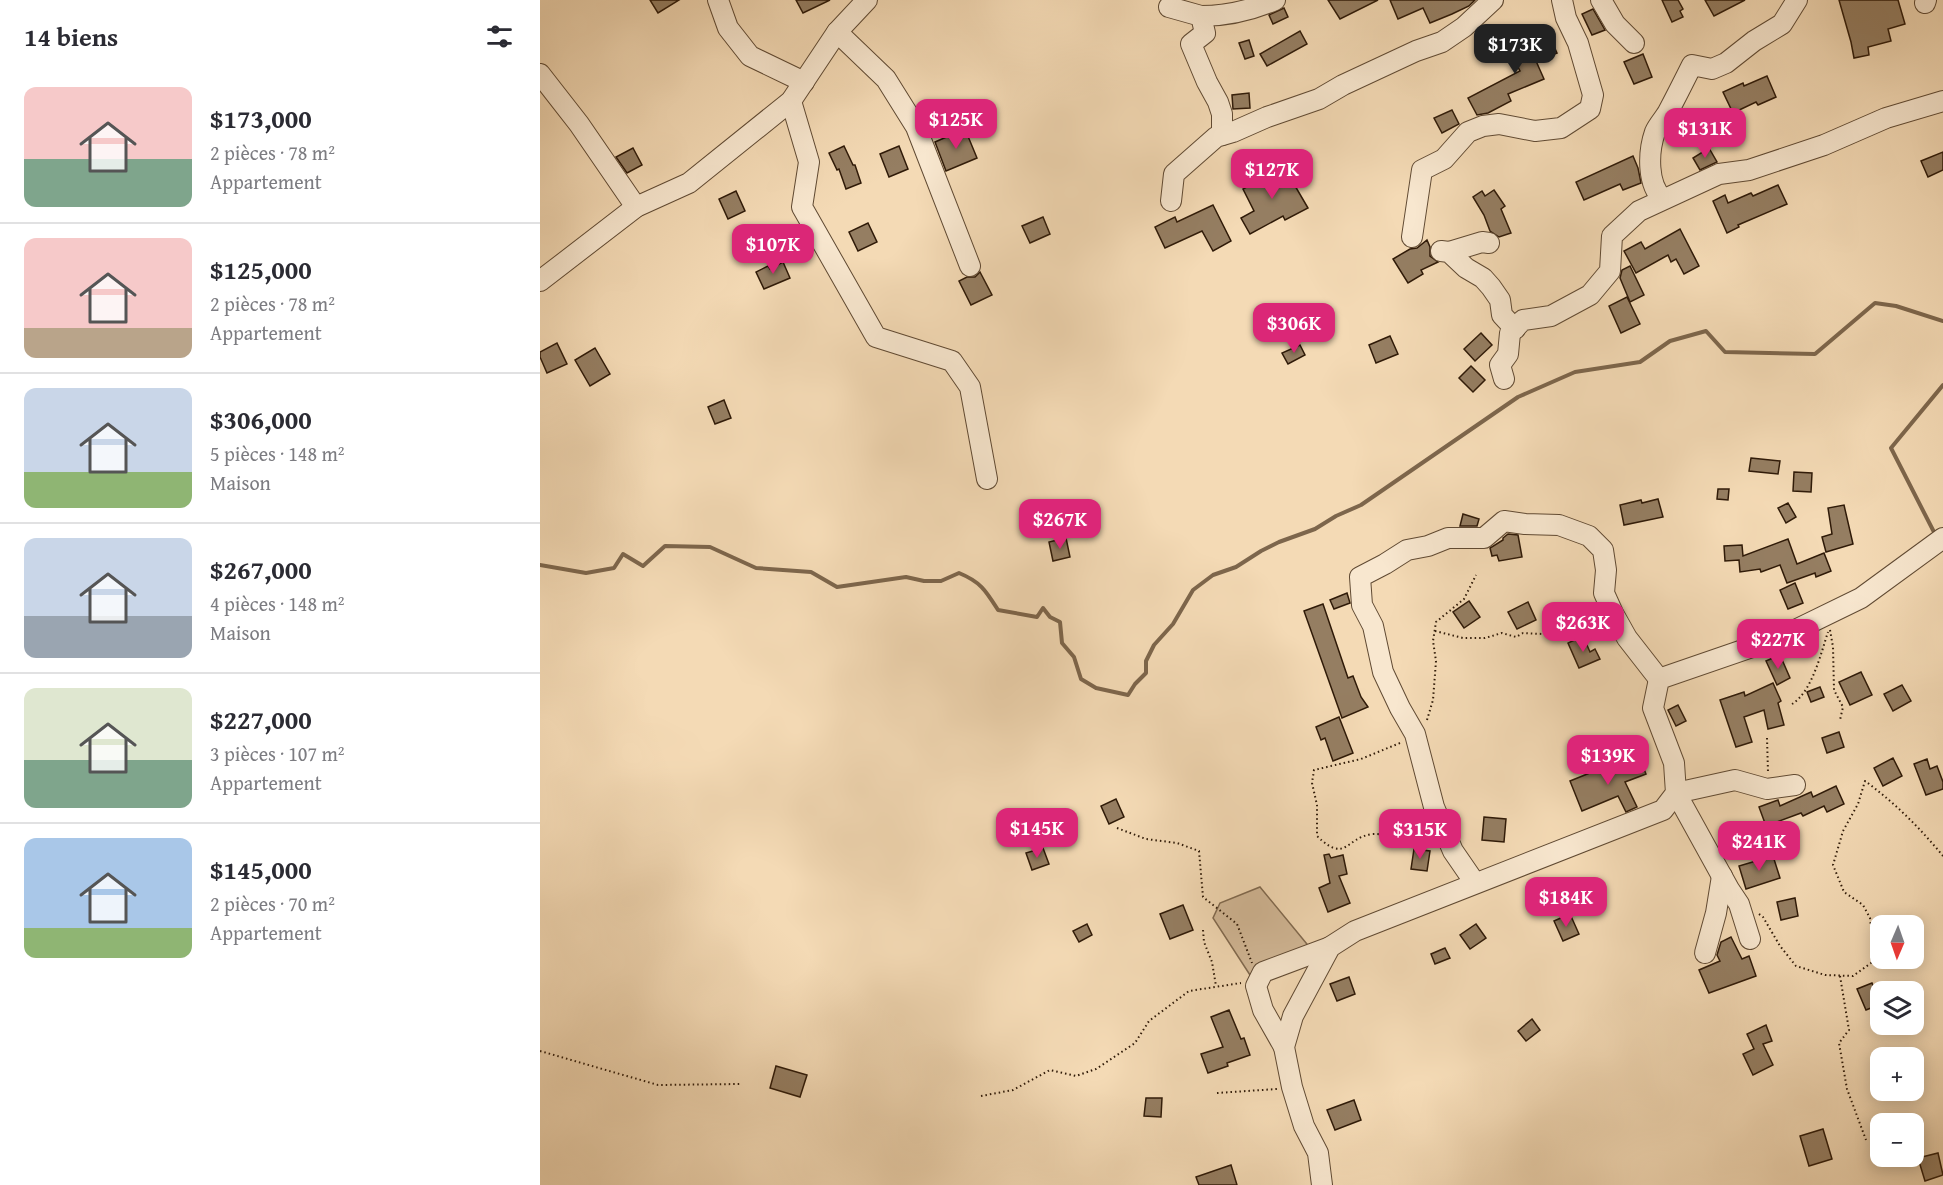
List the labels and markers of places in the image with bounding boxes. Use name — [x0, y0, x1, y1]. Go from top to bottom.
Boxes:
pin: $173K — [1473, 24, 1557, 75]
pin: $125K — [914, 99, 998, 150]
pin: $131K — [1663, 108, 1747, 159]
pin: $127K — [1230, 149, 1314, 200]
pin: $107K — [731, 224, 815, 275]
pin: $306K — [1252, 303, 1336, 354]
pin: $267K — [1018, 499, 1102, 550]
pin: $263K — [1541, 602, 1625, 653]
pin: $227K — [1736, 619, 1820, 670]
pin: $139K — [1566, 735, 1650, 786]
pin: $145K — [995, 808, 1079, 859]
pin: $315K — [1378, 809, 1462, 860]
pin: $241K — [1717, 821, 1801, 872]
pin: $184K — [1524, 877, 1608, 928]

